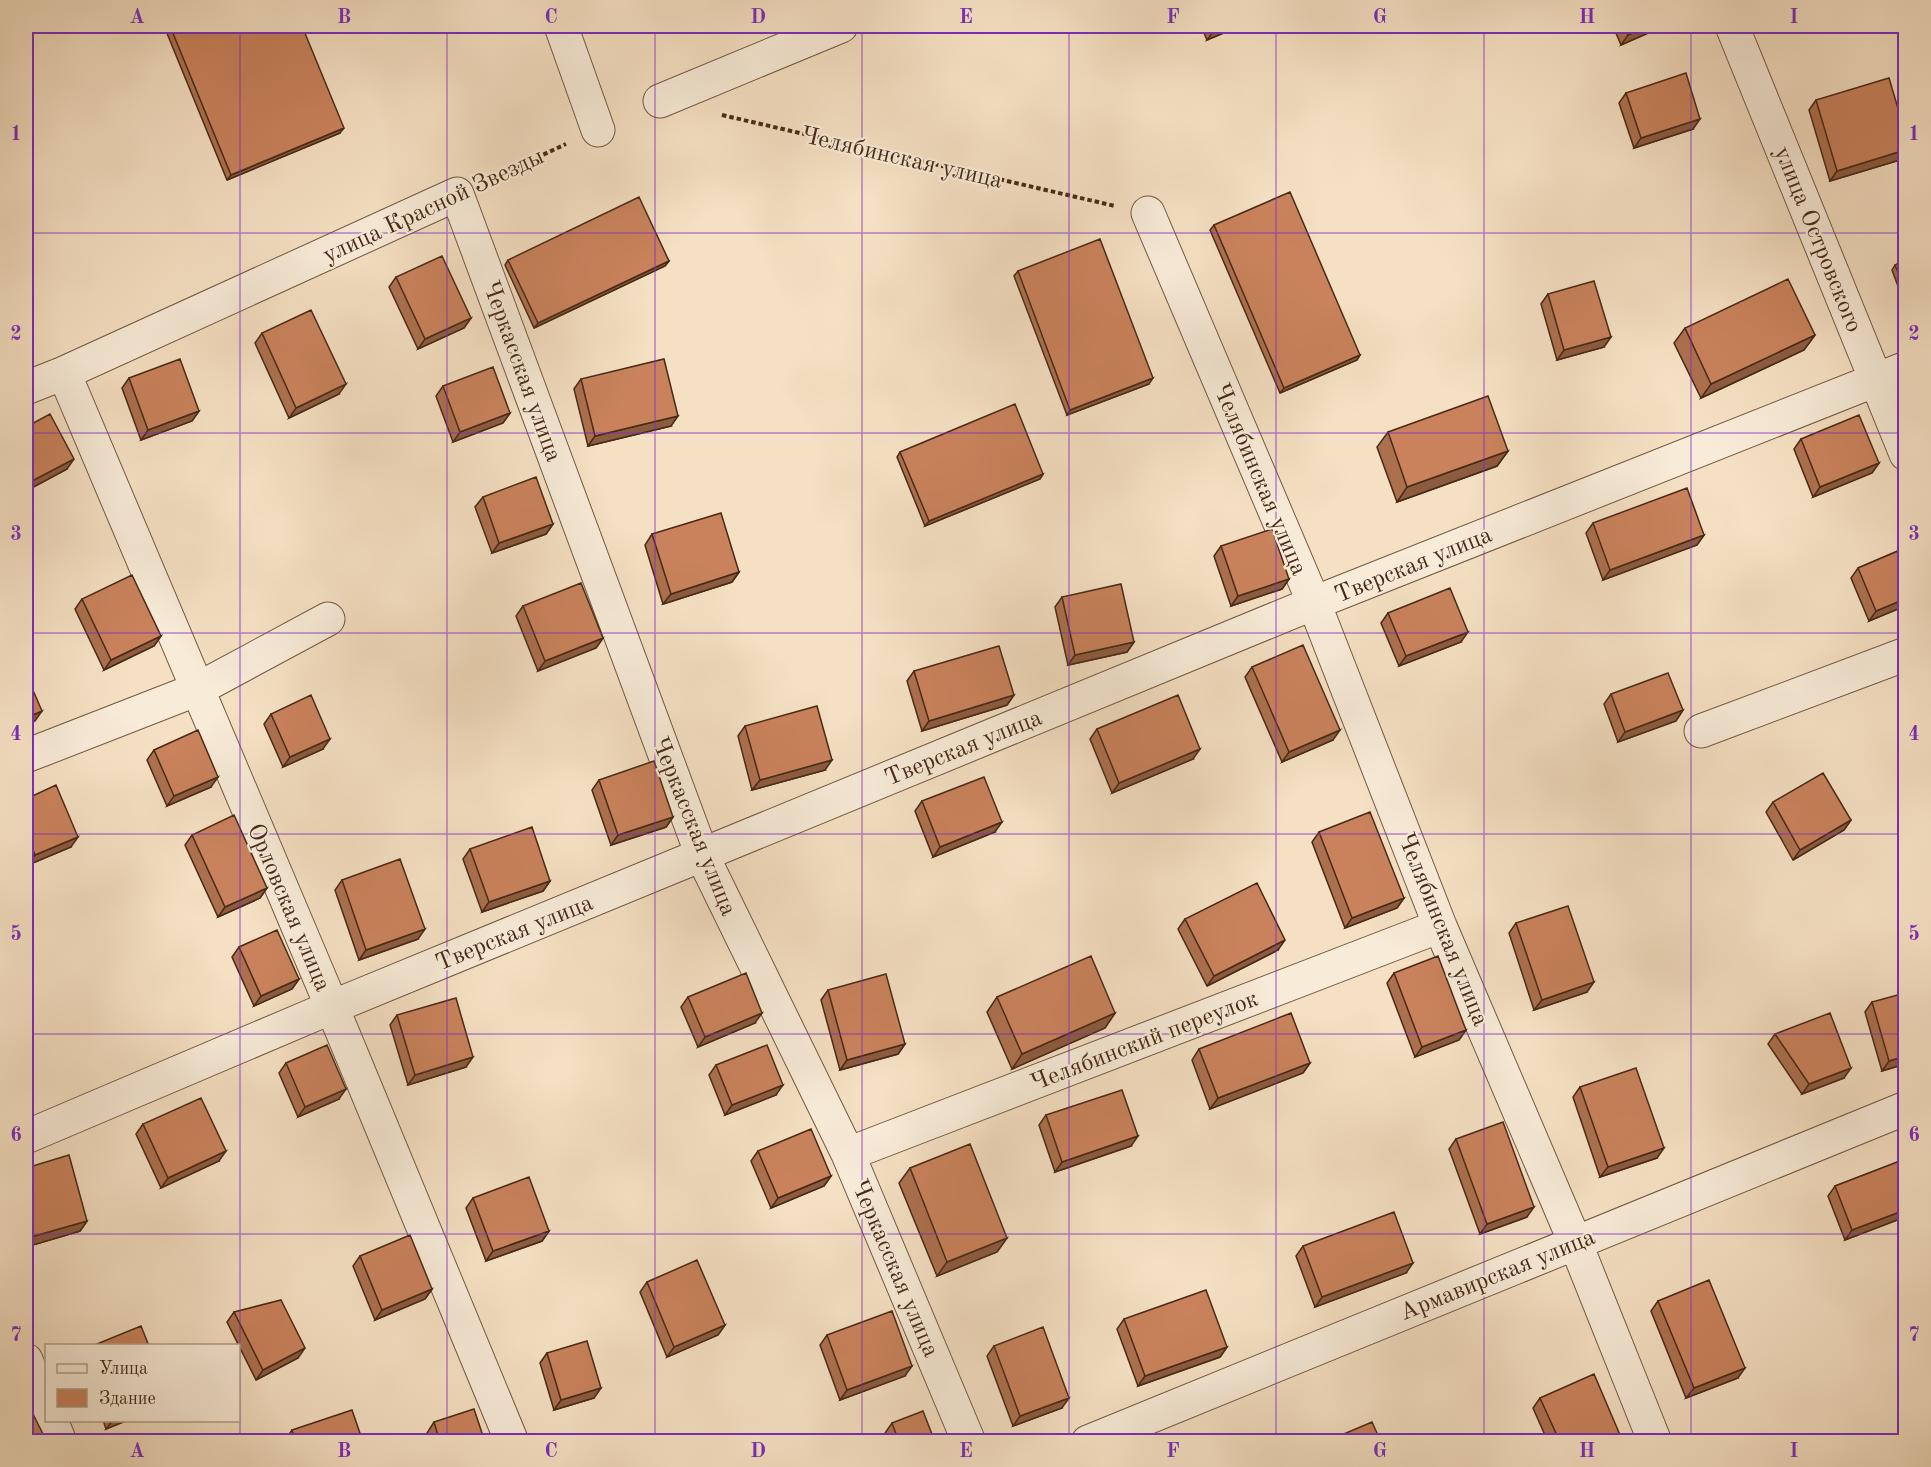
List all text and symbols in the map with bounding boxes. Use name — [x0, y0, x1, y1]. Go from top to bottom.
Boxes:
text: A — [129, 8, 145, 28]
text: B — [337, 8, 351, 28]
text: C — [544, 8, 558, 28]
text: D — [750, 8, 766, 28]
text: E — [959, 8, 973, 28]
text: F — [1166, 8, 1180, 28]
text: G — [1373, 8, 1387, 28]
text: H — [1579, 8, 1595, 28]
text: I — [1790, 8, 1798, 28]
street label: Челябинская улица — [798, 124, 1005, 194]
text: 1 — [10, 125, 22, 145]
text: 1 — [1908, 125, 1920, 145]
street label: улица Островского — [1769, 143, 1865, 336]
street label: улица Красной Звезды — [320, 145, 548, 269]
street label: Черкасская улица — [477, 278, 565, 465]
text: 2 — [10, 325, 22, 345]
text: 2 — [1908, 325, 1920, 345]
street label: Челябинская улица — [1208, 380, 1311, 579]
street label: Тверская улица — [1332, 523, 1496, 608]
text: 3 — [10, 525, 22, 545]
text: 3 — [1908, 525, 1920, 545]
street label: Тверская улица — [882, 706, 1046, 791]
text: 4 — [10, 725, 22, 745]
text: 4 — [1908, 725, 1920, 745]
street label: Черкасская улица — [646, 734, 740, 920]
street label: Орловская улица — [242, 820, 334, 995]
street label: Челябинская улица — [1392, 830, 1492, 1030]
street label: Тверская улица — [433, 891, 597, 976]
text: 5 — [10, 924, 22, 945]
text: 5 — [1908, 924, 1920, 945]
street label: Челябинский переулок — [1028, 987, 1262, 1096]
text: 6 — [10, 1126, 22, 1146]
text: 6 — [1908, 1126, 1920, 1146]
street label: Черкасская улица — [846, 1176, 942, 1361]
street label: Армавирская улица — [1397, 1226, 1599, 1326]
text: 7 — [10, 1326, 22, 1346]
text: 7 — [1908, 1326, 1920, 1346]
legend — [45, 1344, 240, 1422]
text: Улица — [99, 1360, 148, 1378]
text: Здание — [99, 1390, 156, 1408]
text: A — [129, 1442, 145, 1462]
text: B — [337, 1442, 351, 1462]
text: C — [544, 1442, 558, 1462]
text: D — [750, 1442, 766, 1462]
text: E — [959, 1442, 973, 1462]
text: F — [1166, 1442, 1180, 1462]
text: G — [1373, 1442, 1387, 1462]
text: H — [1579, 1442, 1595, 1462]
text: I — [1790, 1442, 1798, 1462]

